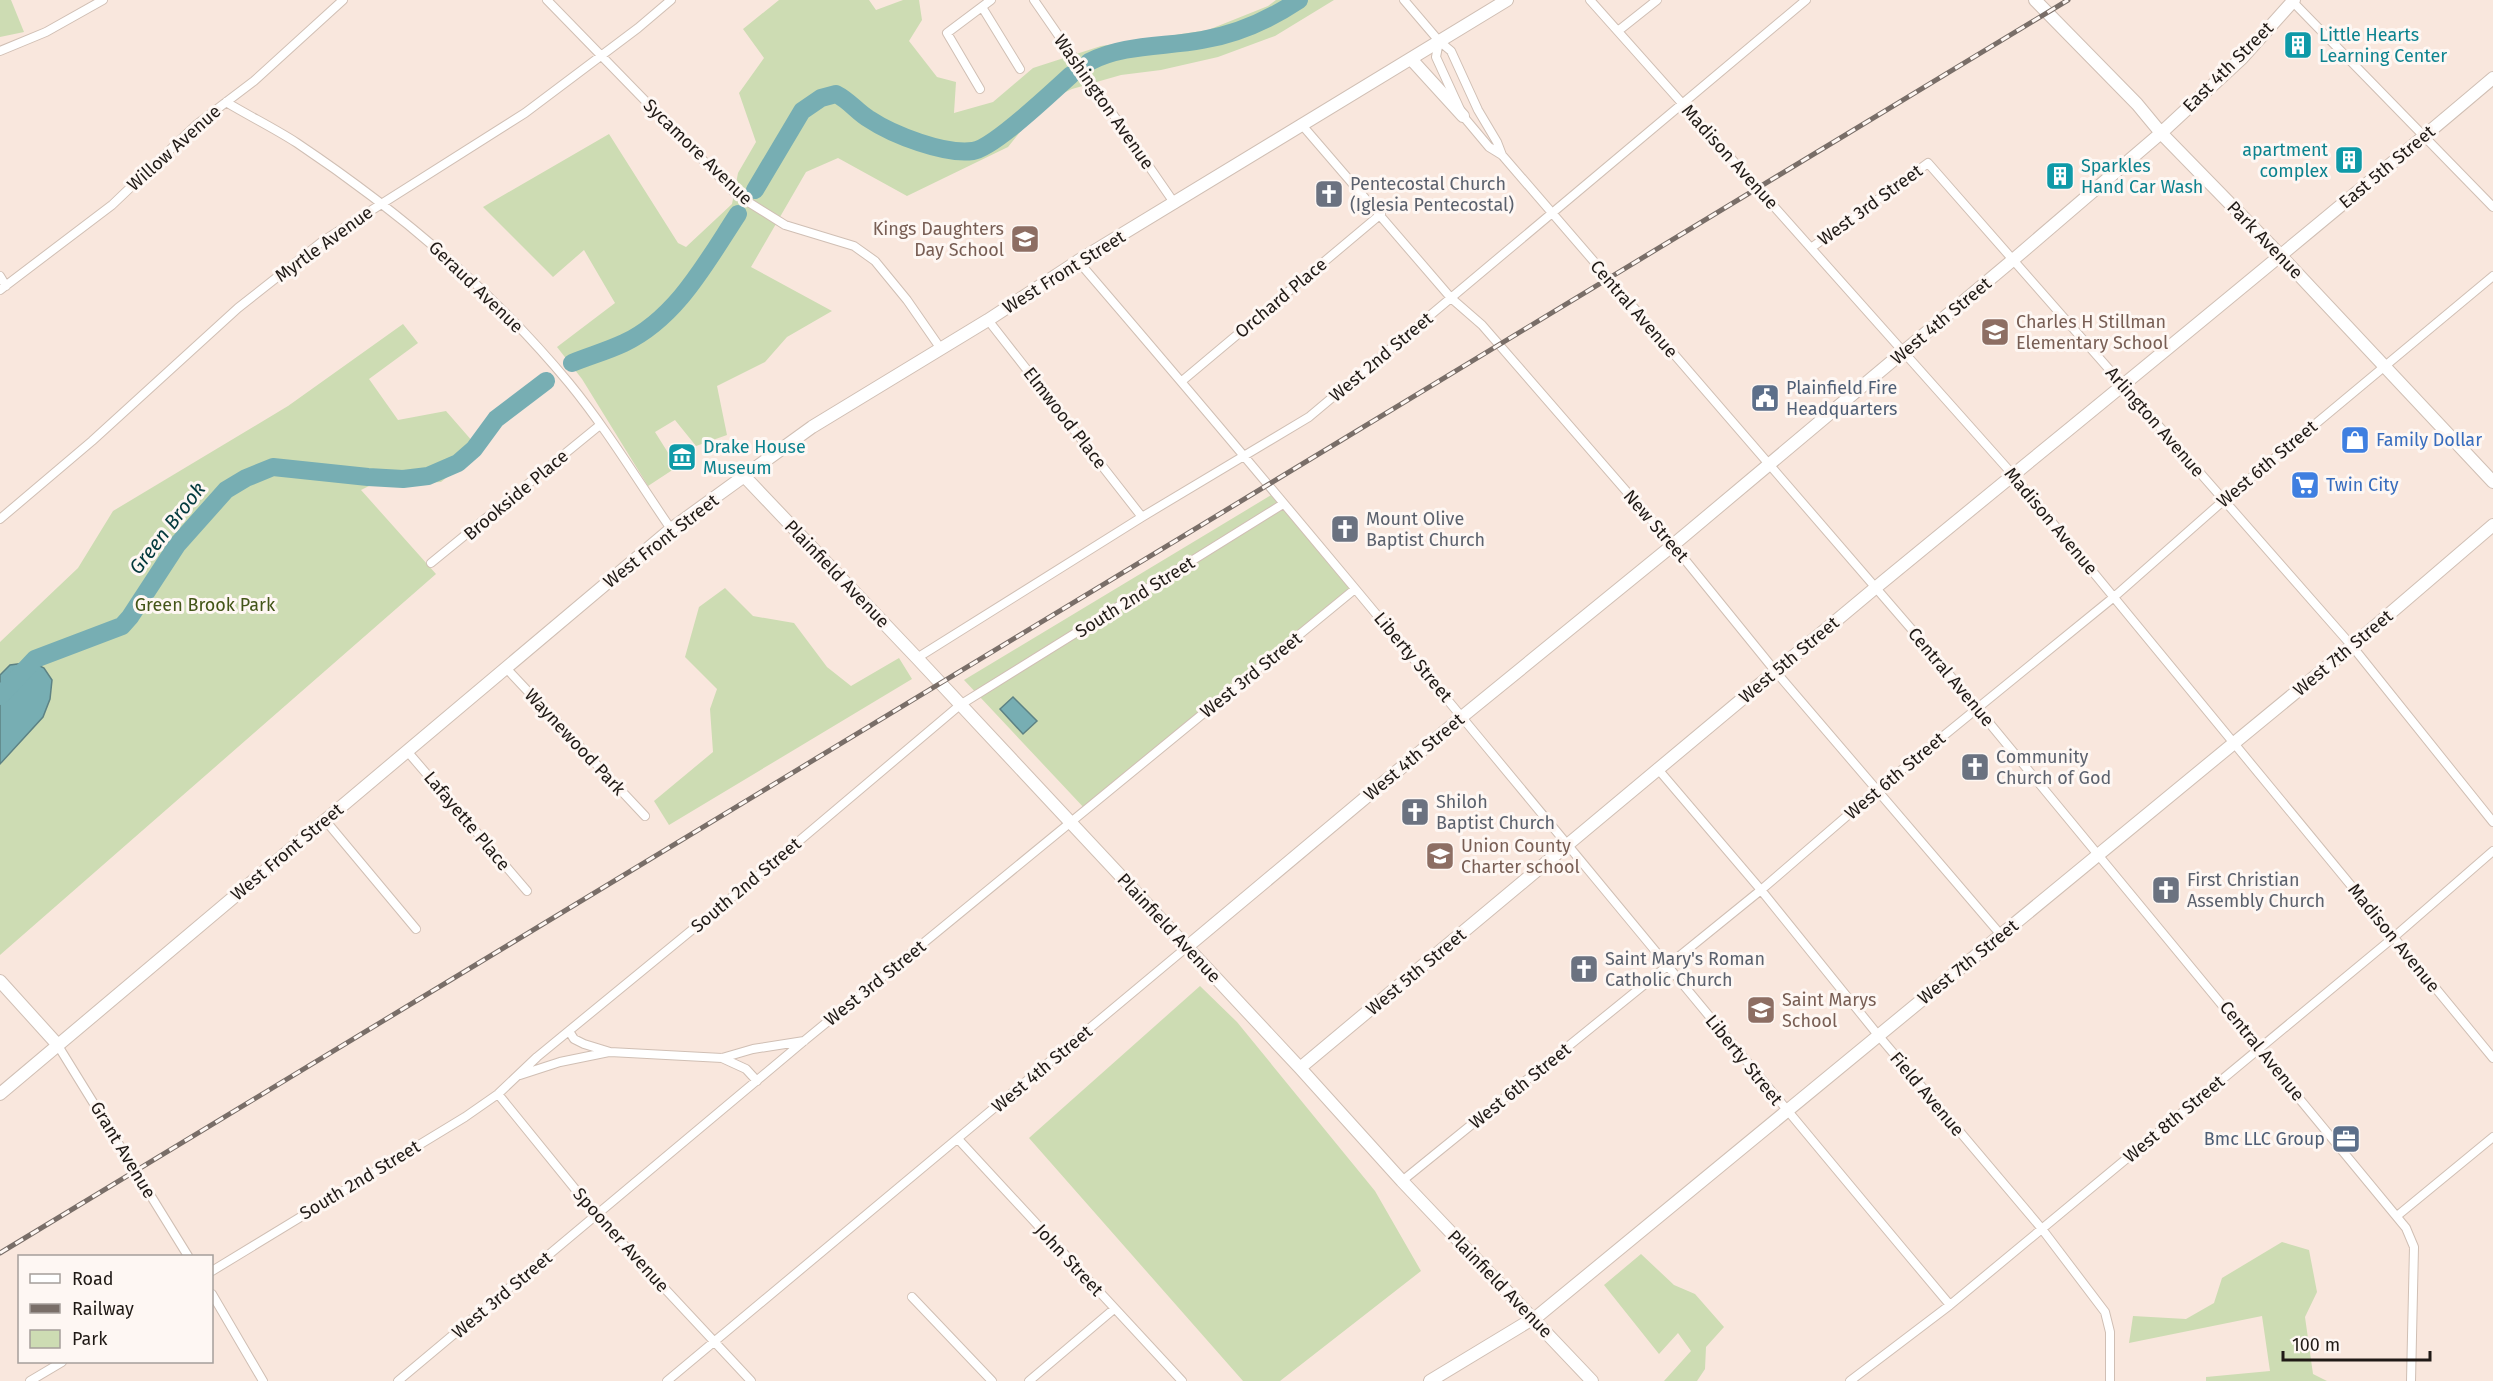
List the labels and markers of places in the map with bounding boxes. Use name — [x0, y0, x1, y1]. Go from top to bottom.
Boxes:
place label: Little Hearts Learning Center — [2319, 24, 2447, 67]
building icon: Little Hearts Learning Center — [2282, 29, 2314, 61]
place label: apartment complex — [2242, 139, 2328, 182]
building icon: apartment complex — [2333, 144, 2365, 176]
place label: Sparkles Hand Car Wash — [2081, 155, 2203, 198]
building icon: Sparkles Hand Car Wash — [2044, 160, 2076, 192]
place label: Pentecostal Church (Iglesia Pentecostal) — [1350, 173, 1514, 216]
church icon: Pentecostal Church (Iglesia Pentecostal) — [1313, 178, 1345, 210]
place label: Kings Daughters Day School — [873, 218, 1004, 261]
school or university icon: Kings Daughters Day School — [1009, 223, 1041, 255]
place label: Charles H Stillman Elementary School — [2016, 311, 2168, 354]
school or university icon: Charles H Stillman Elementary School — [1979, 316, 2011, 348]
place label: Plainfield Fire Headquarters — [1786, 377, 1898, 420]
public building icon: Plainfield Fire Headquarters — [1749, 382, 1781, 414]
shop icon: Family Dollar — [2339, 424, 2371, 456]
place label: Family Dollar — [2376, 429, 2482, 451]
place label: Drake House Museum — [703, 436, 806, 479]
museum icon: Drake House Museum — [666, 441, 698, 473]
supermarket icon: Twin City — [2289, 469, 2321, 501]
place label: Twin City — [2326, 474, 2399, 496]
place label: Mount Olive Baptist Church — [1366, 508, 1485, 551]
church icon: Mount Olive Baptist Church — [1329, 513, 1361, 545]
place label: Community Church of God — [1996, 746, 2111, 789]
church icon: Community Church of God — [1959, 751, 1991, 783]
place label: Shiloh Baptist Church — [1436, 791, 1555, 834]
church icon: Shiloh Baptist Church — [1399, 796, 1431, 828]
place label: Union County Charter school — [1461, 835, 1580, 878]
school or university icon: Union County Charter school — [1424, 840, 1456, 872]
place label: First Christian Assembly Church — [2187, 869, 2325, 912]
church icon: First Christian Assembly Church — [2150, 874, 2182, 906]
place label: Saint Mary's Roman Catholic Church — [1605, 948, 1765, 991]
church icon: Saint Mary's Roman Catholic Church — [1568, 953, 1600, 985]
place label: Saint Marys School — [1782, 989, 1876, 1032]
school or university icon: Saint Marys School — [1745, 994, 1777, 1026]
office icon: Bmc LLC Group — [2330, 1123, 2362, 1155]
place label: Bmc LLC Group — [2204, 1128, 2325, 1150]

